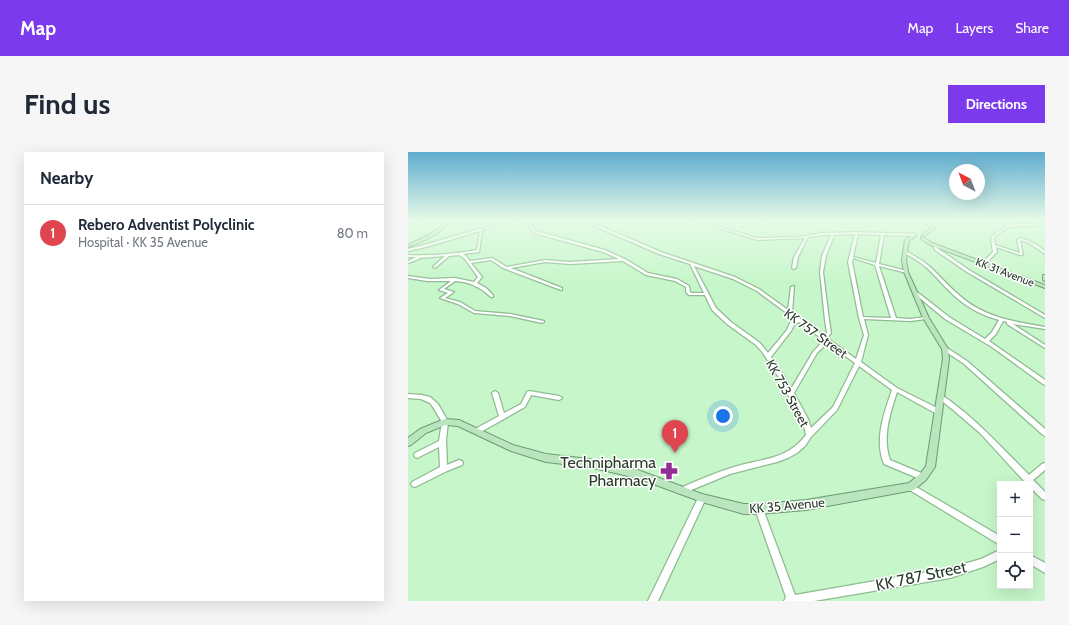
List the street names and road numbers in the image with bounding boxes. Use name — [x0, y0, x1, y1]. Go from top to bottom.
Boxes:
street label: KK 31 Avenue — [974, 254, 1037, 290]
street label: KK 757 Street — [781, 305, 851, 362]
street label: KK 753 Street — [763, 357, 813, 430]
street label: KK 35 Avenue — [749, 494, 826, 516]
street label: KK 787 Street — [874, 557, 969, 595]

